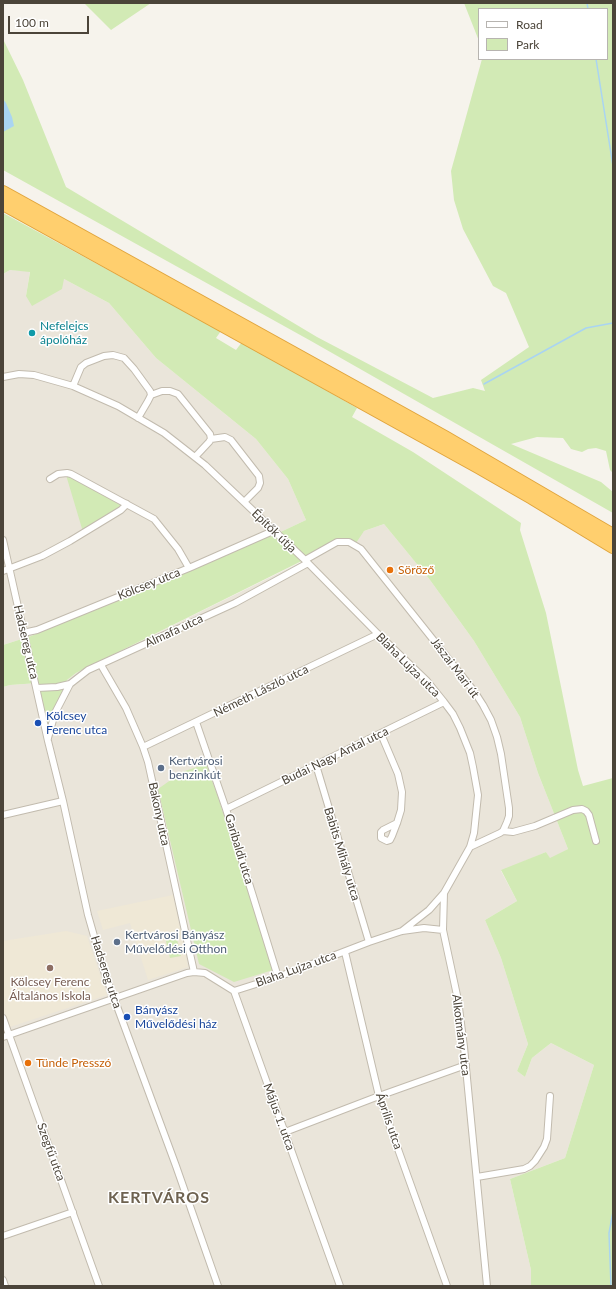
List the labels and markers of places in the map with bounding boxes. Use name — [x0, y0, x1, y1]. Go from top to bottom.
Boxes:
place label: Nefelejcs ápolóház — [40, 319, 89, 347]
marker: Nefelejcs ápolóház — [27, 328, 37, 338]
place label: Söröző — [398, 563, 434, 577]
marker: Söröző — [385, 565, 395, 575]
place label: Kölcsey Ferenc utca — [46, 709, 107, 737]
marker: Kölcsey Ferenc utca — [33, 718, 43, 728]
place label: Kertvárosi benzinkút — [169, 754, 223, 782]
marker: Kertvárosi benzinkút — [156, 763, 166, 773]
place label: Kertvárosi Bányász Művelődési Otthon — [125, 928, 227, 956]
marker: Kertvárosi Bányász Művelődési Otthon — [112, 937, 122, 947]
marker: Kölcsey Ferenc Általános Iskola — [45, 963, 55, 973]
place label: Kölcsey Ferenc Általános Iskola — [9, 975, 91, 1003]
place label: Bányász Művelődési ház — [135, 1003, 217, 1031]
marker: Bányász Művelődési ház — [122, 1012, 132, 1022]
place label: Tünde Presszó — [36, 1056, 111, 1070]
marker: Tünde Presszó — [23, 1058, 33, 1068]

